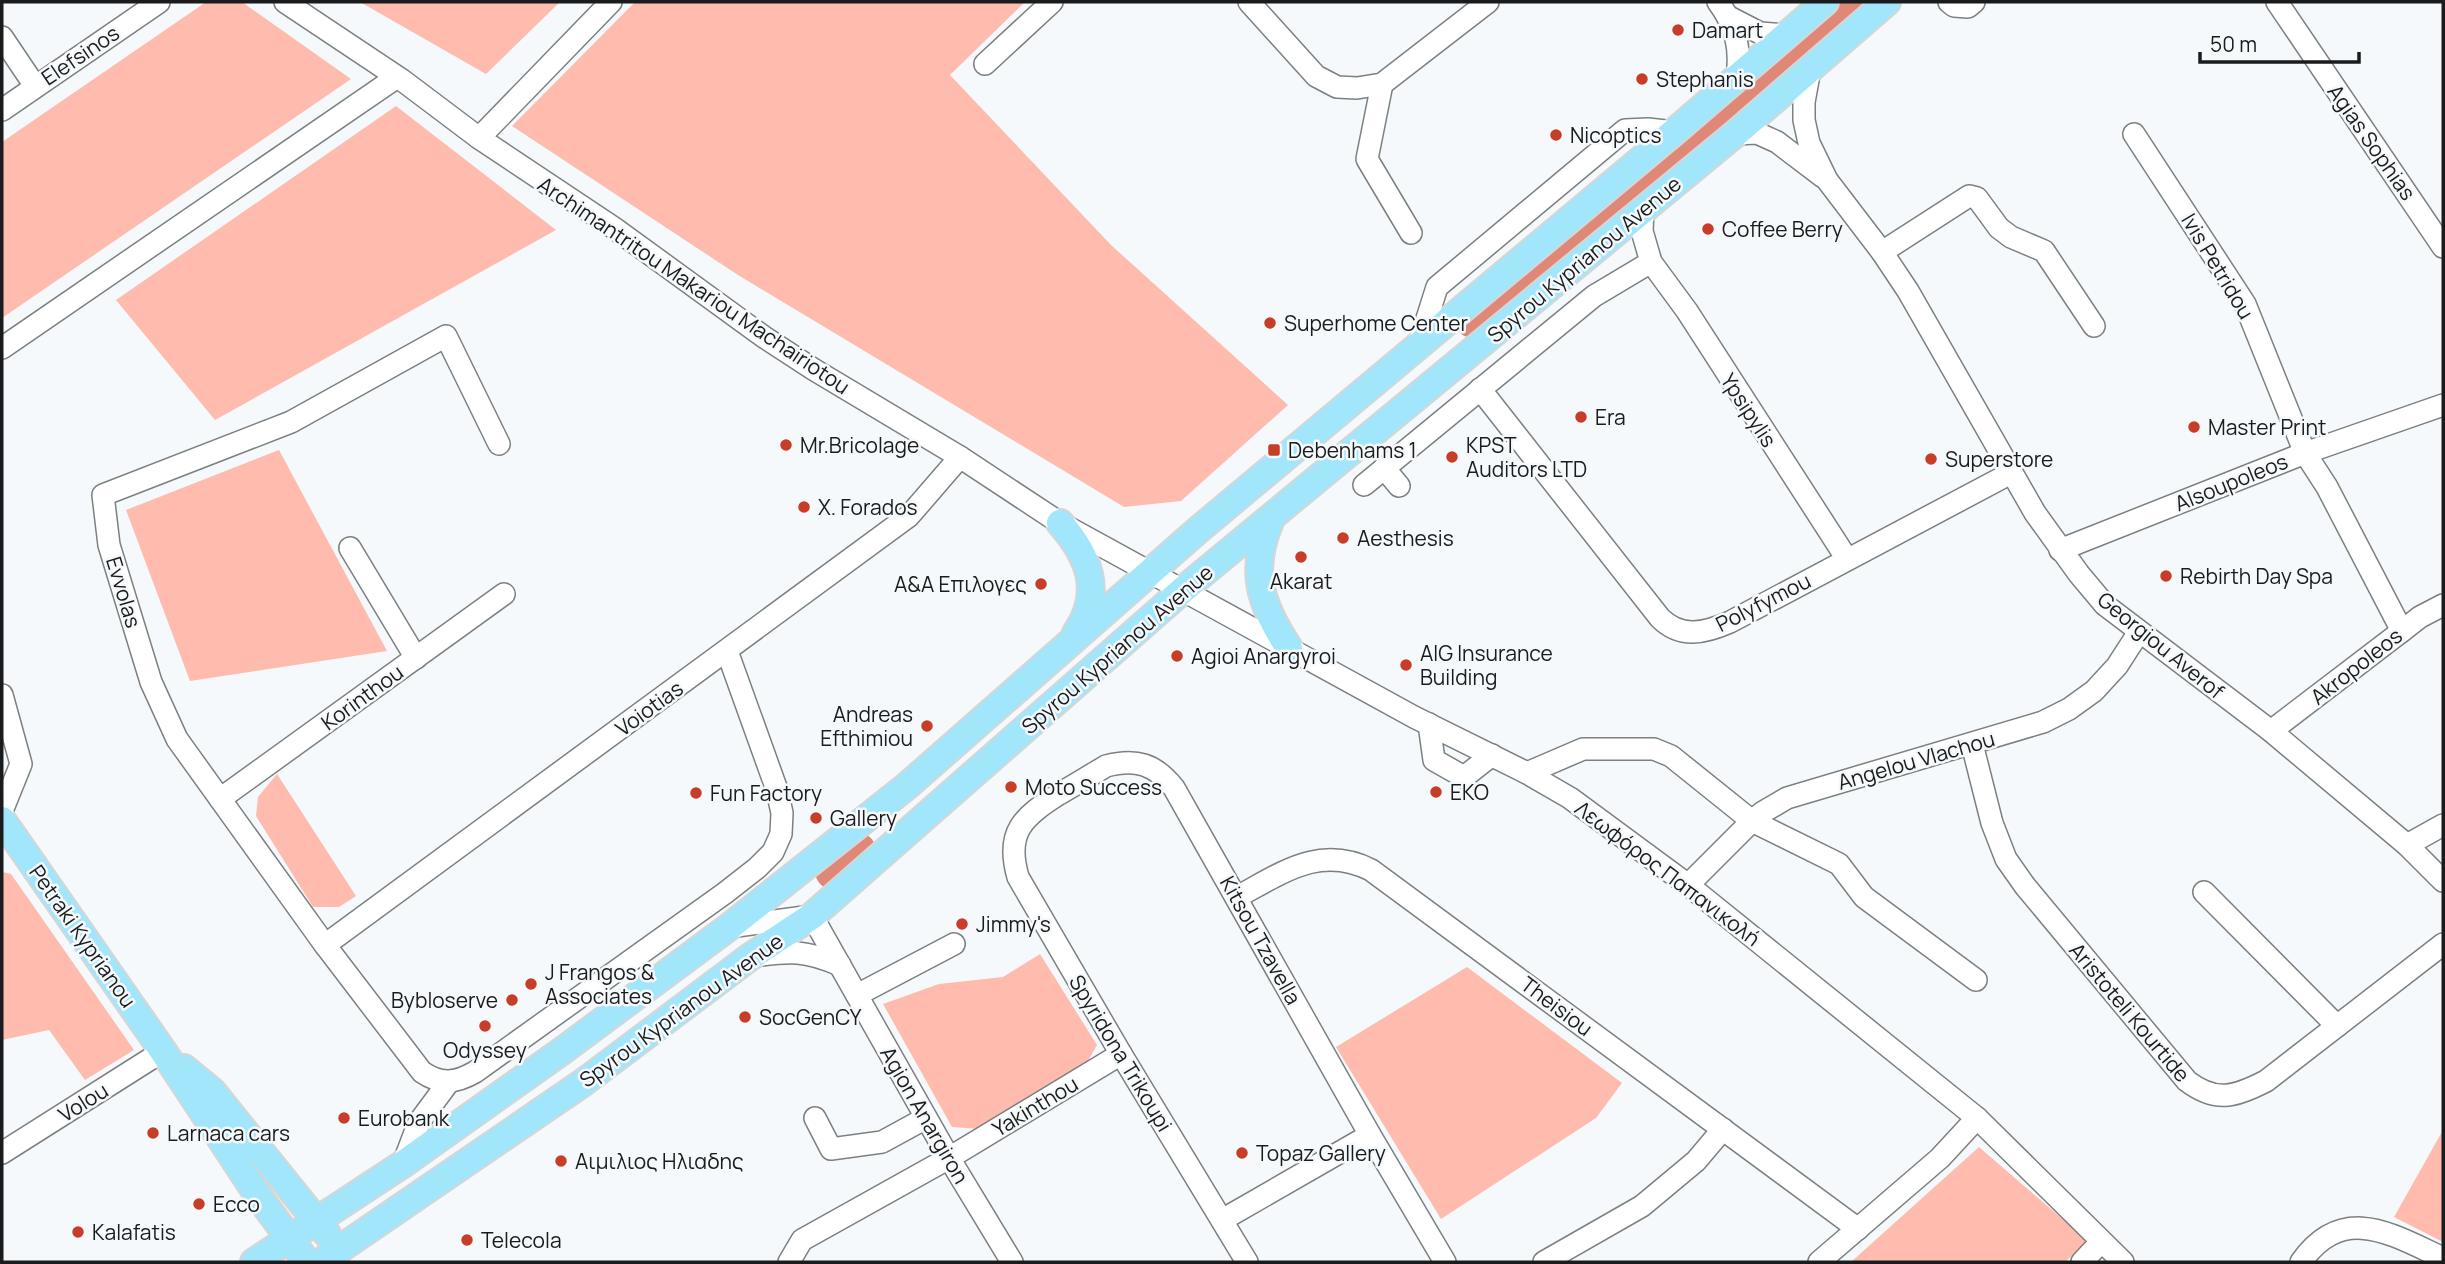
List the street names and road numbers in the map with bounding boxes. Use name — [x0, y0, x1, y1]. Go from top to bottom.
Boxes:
street label: Elefsinos — [36, 19, 124, 91]
street label: Agias Sophias — [2322, 79, 2422, 205]
street label: Archimantritou Makariou Machairiotou — [533, 170, 855, 400]
street label: Spyrou Kyprianou Avenue — [1481, 170, 1687, 348]
street label: Ivis Petridou — [2175, 208, 2261, 324]
street label: Ypsipylis — [1715, 368, 1783, 452]
street label: Alsoupoleos — [2170, 447, 2292, 517]
street label: EvvoIas — [100, 553, 148, 631]
street label: Spyrou Kyprianou Avenue — [1015, 558, 1219, 740]
street label: Polyfymou — [1711, 566, 1815, 638]
street label: Georgiou Averof — [2092, 585, 2231, 705]
street label: Akropoleos — [2304, 621, 2408, 711]
street label: Korinthou — [315, 658, 409, 736]
street label: Voiotias — [610, 674, 688, 742]
street label: Angelou Vlachou — [1834, 724, 1998, 796]
street label: Λεωφόρος Παπανικολή — [1570, 794, 1766, 952]
street label: Petraki Kyprianou — [23, 859, 143, 1013]
street label: Kitsou Tzavella — [1214, 871, 1308, 1009]
street label: Spyrou Kyprianou Avenue — [574, 927, 788, 1093]
street label: Aristoteli Kourtide — [2063, 937, 2197, 1087]
street label: Spyridona Trikoupi — [1063, 969, 1179, 1137]
street label: Theisiou — [1515, 970, 1599, 1042]
street label: Agion Anargiron — [874, 1041, 976, 1189]
street label: Yakinthou — [987, 1069, 1083, 1143]
street label: Volou — [53, 1076, 113, 1128]

